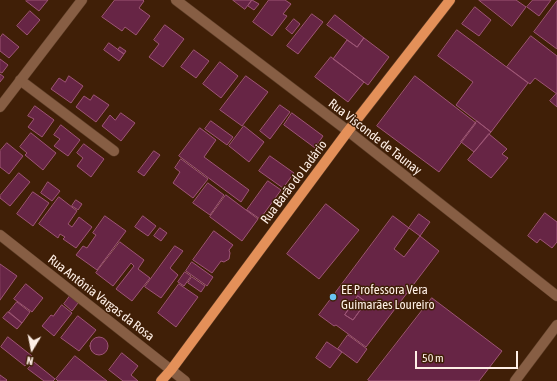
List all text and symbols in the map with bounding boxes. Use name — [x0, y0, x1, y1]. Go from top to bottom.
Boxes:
street label: Rua Visconde de Taunay — [325, 96, 425, 178]
street label: Rua Barão do Ladário — [258, 137, 330, 227]
street label: Rua Antônia Vargas da Rosa — [45, 252, 157, 344]
place label: EE Professora Vera Guimarães Loureiro — [341, 282, 435, 313]
marker: EE Professora Vera Guimarães Loureiro — [328, 292, 338, 302]
north arrow — [12, 329, 52, 369]
scale bar — [417, 343, 520, 369]
text: 50 m — [422, 351, 444, 365]
text: N — [26, 354, 34, 367]

